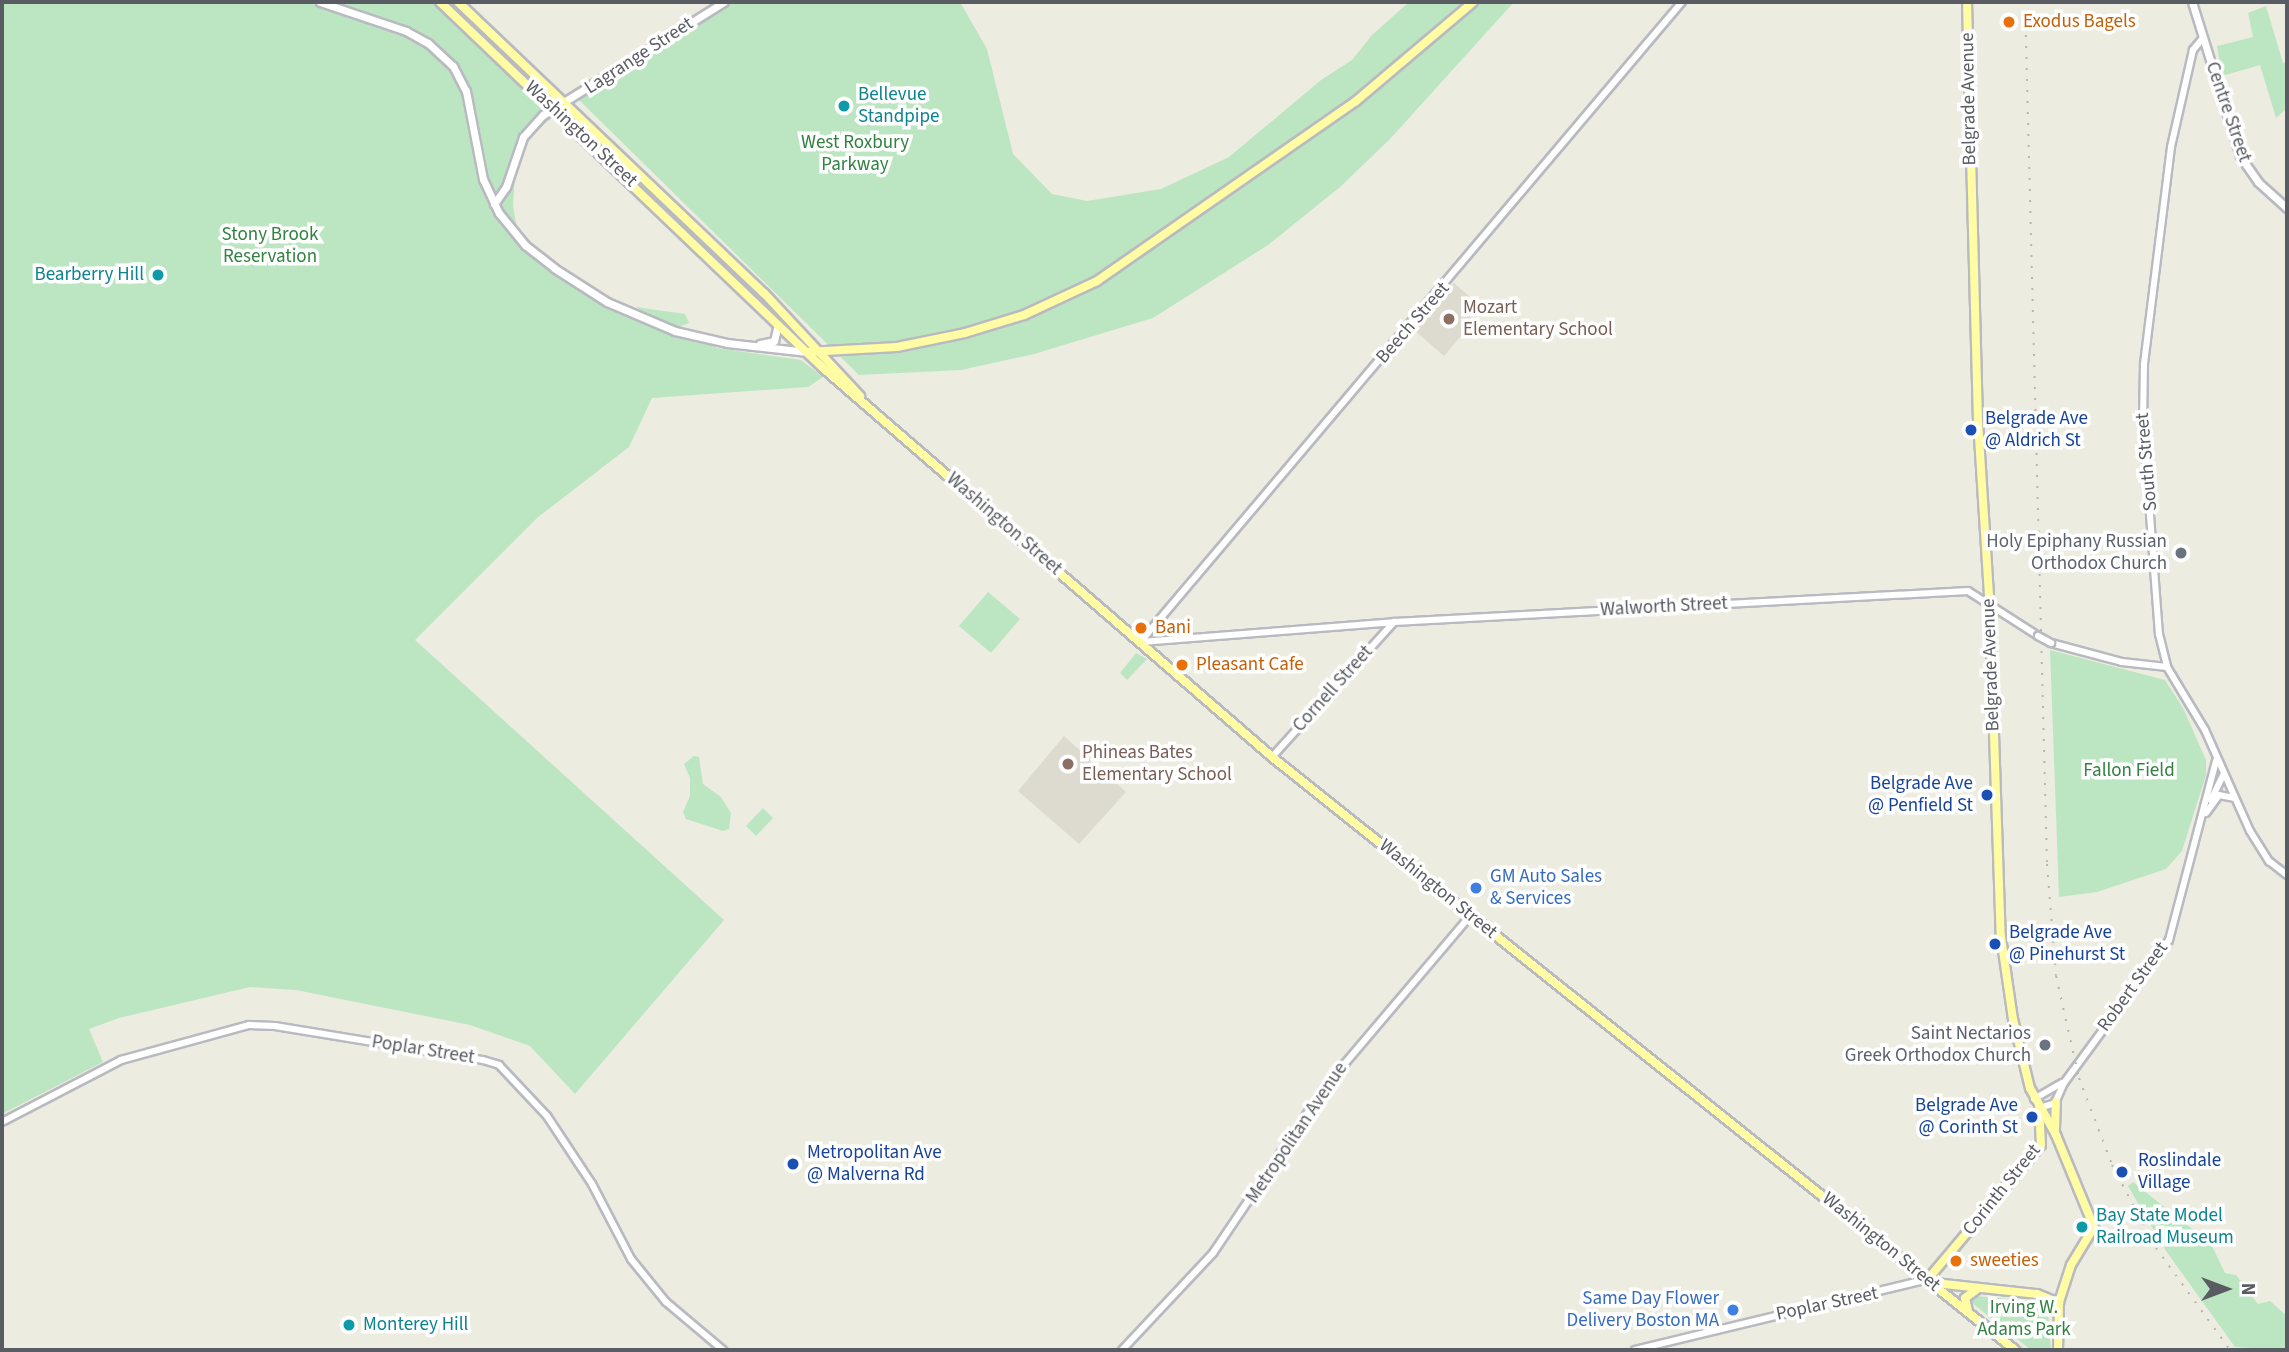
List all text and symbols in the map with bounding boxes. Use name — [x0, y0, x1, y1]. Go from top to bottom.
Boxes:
place label: Exodus Bagels — [2023, 11, 2136, 33]
street label: Lagrange Street — [581, 12, 697, 100]
marker: Exodus Bagels — [2001, 14, 2017, 30]
street label: Belgrade Avenue — [1956, 32, 1982, 166]
street label: Centre Street — [2200, 59, 2256, 165]
street label: Washington Street — [520, 76, 642, 192]
place label: Bellevue Standpipe — [858, 84, 939, 128]
marker: Bellevue Standpipe — [836, 98, 852, 114]
park label: West Roxbury Parkway — [801, 132, 909, 176]
park label: Stony Brook Reservation — [222, 224, 318, 268]
place label: Bearberry Hill — [34, 264, 144, 286]
marker: Bearberry Hill — [150, 267, 166, 283]
street label: Beech Street — [1371, 278, 1455, 368]
place label: Mozart Elementary School — [1463, 297, 1613, 341]
marker: Mozart Elementary School — [1441, 311, 1457, 327]
place label: Belgrade Ave @ Aldrich St — [1985, 408, 2088, 452]
street label: South Street — [2131, 412, 2163, 512]
marker: Belgrade Ave @ Aldrich St — [1963, 422, 1979, 438]
street label: Washington Street — [942, 468, 1066, 580]
place label: Holy Epiphany Russian Orthodox Church — [1986, 531, 2167, 575]
marker: Holy Epiphany Russian Orthodox Church — [2173, 545, 2189, 561]
street label: Walworth Street — [1600, 592, 1728, 622]
street label: Belgrade Avenue — [1977, 598, 2005, 732]
place label: Bani — [1155, 617, 1191, 639]
marker: Bani — [1133, 620, 1149, 636]
street label: Cornell Street — [1288, 641, 1378, 737]
place label: Pleasant Cafe — [1196, 654, 1304, 676]
marker: Pleasant Cafe — [1174, 657, 1190, 673]
place label: Phineas Bates Elementary School — [1082, 742, 1232, 786]
marker: Phineas Bates Elementary School — [1060, 756, 1076, 772]
park label: Fallon Field — [2083, 760, 2175, 782]
place label: Belgrade Ave @ Penfield St — [1868, 773, 1973, 817]
marker: Belgrade Ave @ Penfield St — [1979, 787, 1995, 803]
street label: Washington Street — [1374, 834, 1502, 944]
place label: GM Auto Sales & Services — [1490, 866, 1602, 910]
marker: GM Auto Sales & Services — [1468, 880, 1484, 896]
place label: Belgrade Ave @ Pinehurst St — [2009, 922, 2125, 966]
marker: Belgrade Ave @ Pinehurst St — [1987, 936, 2003, 952]
street label: Robert Street — [2093, 938, 2173, 1036]
place label: Saint Nectarios Greek Orthodox Church — [1845, 1023, 2031, 1067]
street label: Poplar Street — [370, 1031, 476, 1069]
marker: Saint Nectarios Greek Orthodox Church — [2037, 1037, 2053, 1053]
street label: Metropolitan Avenue — [1241, 1058, 1353, 1208]
place label: Belgrade Ave @ Corinth St — [1915, 1095, 2018, 1139]
marker: Belgrade Ave @ Corinth St — [2024, 1109, 2040, 1125]
street label: Corinth Street — [1958, 1140, 2046, 1240]
place label: Metropolitan Ave @ Malverna Rd — [807, 1142, 942, 1186]
place label: Roslindale Village — [2138, 1150, 2221, 1194]
marker: Metropolitan Ave @ Malverna Rd — [785, 1156, 801, 1172]
marker: Roslindale Village — [2112, 1162, 2132, 1182]
street label: Washington Street — [1817, 1187, 1945, 1297]
place label: Bay State Model Railroad Museum — [2096, 1205, 2234, 1249]
marker: Bay State Model Railroad Museum — [2074, 1219, 2090, 1235]
place label: sweeties — [1970, 1250, 2039, 1272]
marker: sweeties — [1948, 1253, 1964, 1269]
north arrow — [2191, 1254, 2261, 1324]
street label: Poplar Street — [1774, 1282, 1880, 1326]
text: N — [2234, 1283, 2261, 1295]
place label: Same Day Flower Delivery Boston MA — [1567, 1288, 1719, 1332]
park label: Irving W. Adams Park — [1977, 1297, 2071, 1341]
marker: Same Day Flower Delivery Boston MA — [1725, 1302, 1741, 1318]
place label: Monterey Hill — [363, 1314, 468, 1336]
marker: Monterey Hill — [341, 1317, 357, 1333]

